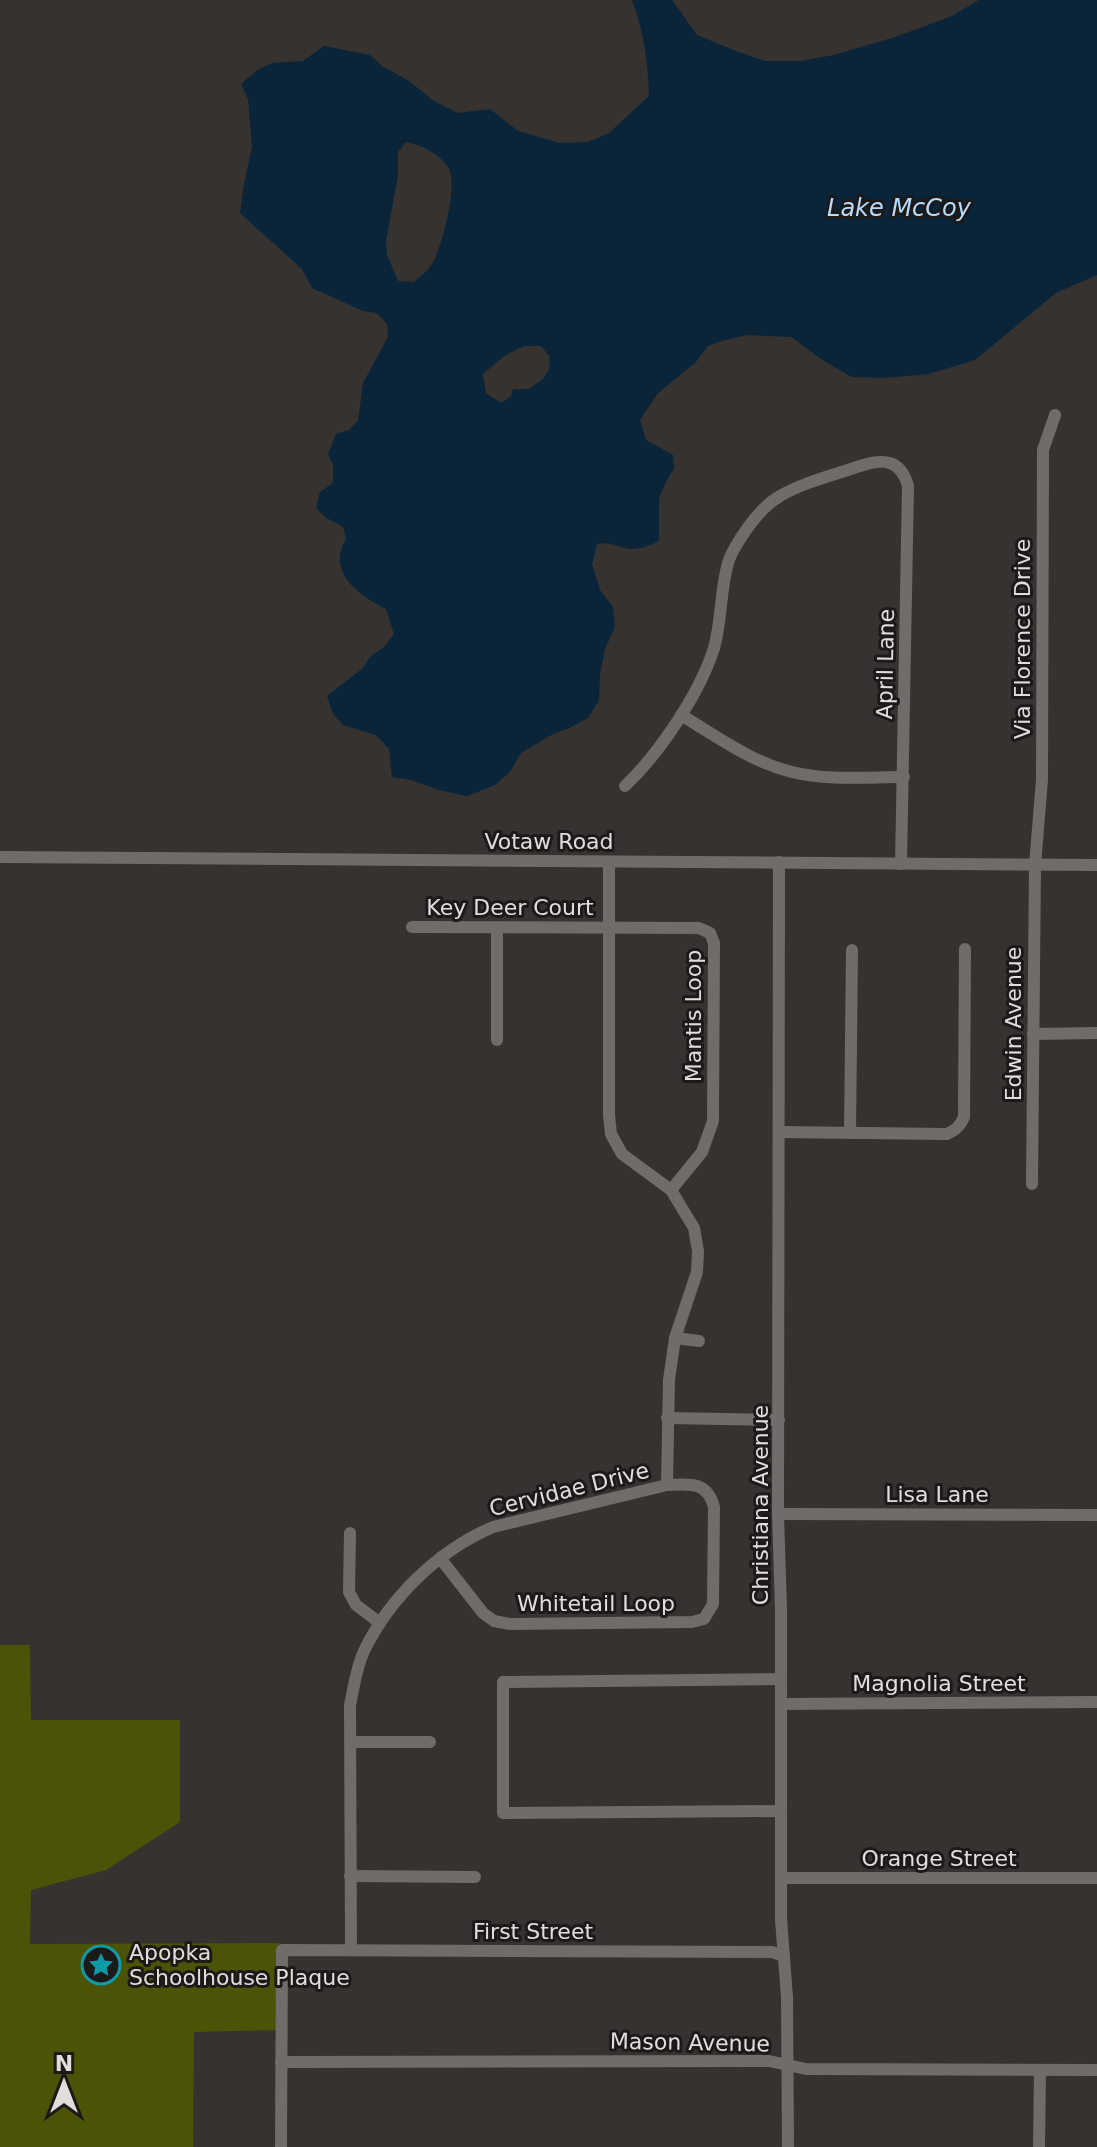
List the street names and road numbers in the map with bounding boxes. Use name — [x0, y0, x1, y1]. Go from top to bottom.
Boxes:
street label: Via Florence Drive — [1010, 539, 1035, 739]
street label: April Lane — [872, 609, 899, 719]
street label: Votaw Road — [484, 829, 614, 854]
street label: Key Deer Court — [426, 895, 594, 920]
street label: Edwin Avenue — [1001, 947, 1026, 1101]
street label: Mantis Loop — [681, 950, 706, 1082]
street label: Christiana Avenue — [748, 1405, 773, 1605]
street label: Cervidae Drive — [487, 1458, 652, 1521]
street label: Lisa Lane — [885, 1482, 989, 1507]
street label: Whitetail Loop — [517, 1591, 675, 1616]
street label: Magnolia Street — [852, 1671, 1026, 1696]
street label: Orange Street — [861, 1846, 1017, 1871]
street label: First Street — [473, 1919, 593, 1944]
street label: Mason Avenue — [610, 2029, 770, 2056]

